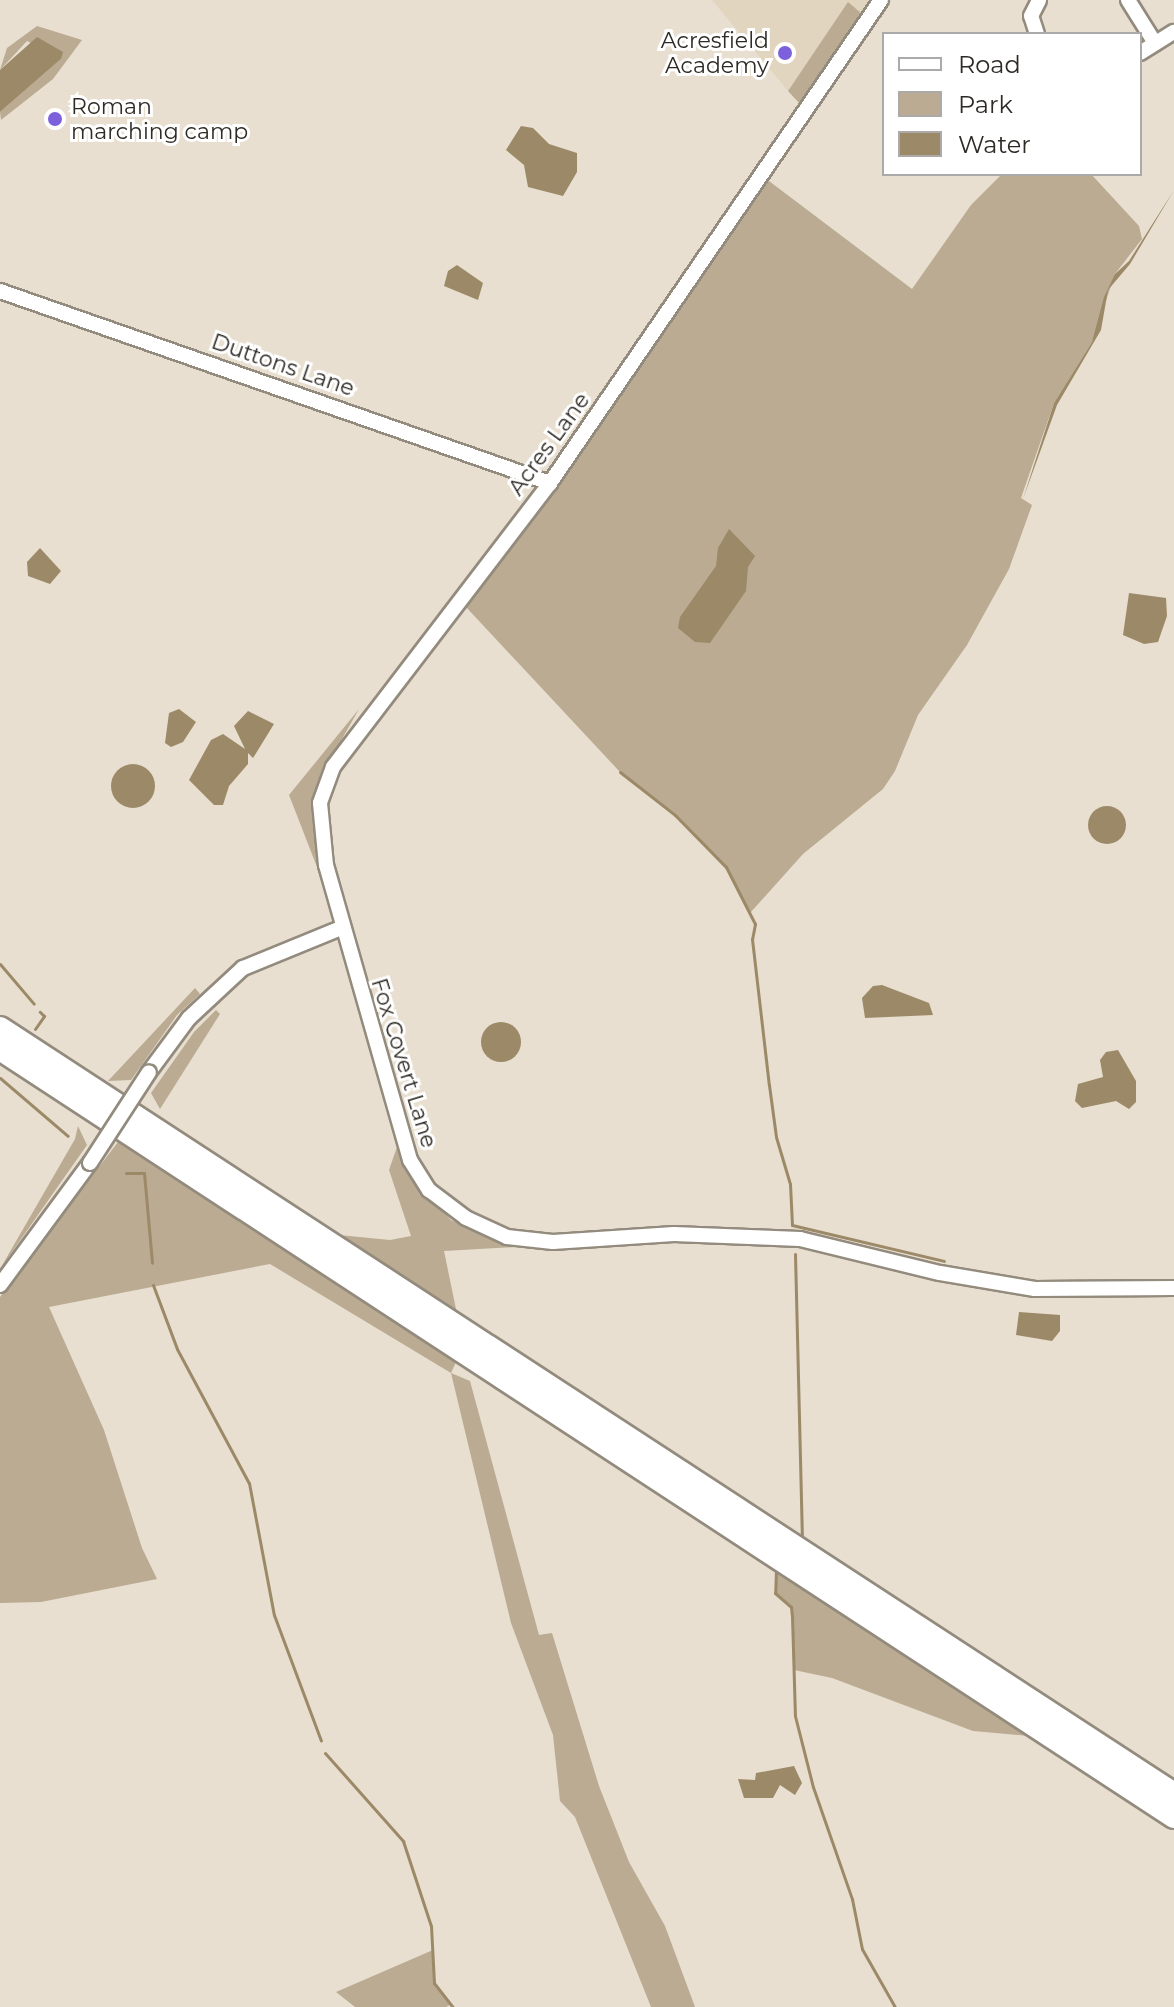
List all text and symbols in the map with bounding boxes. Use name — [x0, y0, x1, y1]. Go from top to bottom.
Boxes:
place label: Acresfield Academy — [661, 27, 769, 78]
legend — [882, 32, 1142, 176]
marker: Acresfield Academy — [776, 44, 794, 62]
text: Road — [958, 50, 1021, 79]
text: Park — [958, 90, 1013, 119]
place label: Roman marching camp — [71, 93, 248, 144]
marker: Roman marching camp — [46, 110, 64, 128]
text: Water — [958, 130, 1031, 159]
street label: Duttons Lane — [208, 328, 358, 402]
street label: Acres Lane — [503, 388, 595, 500]
street label: Fox Covert Lane — [366, 975, 442, 1151]

